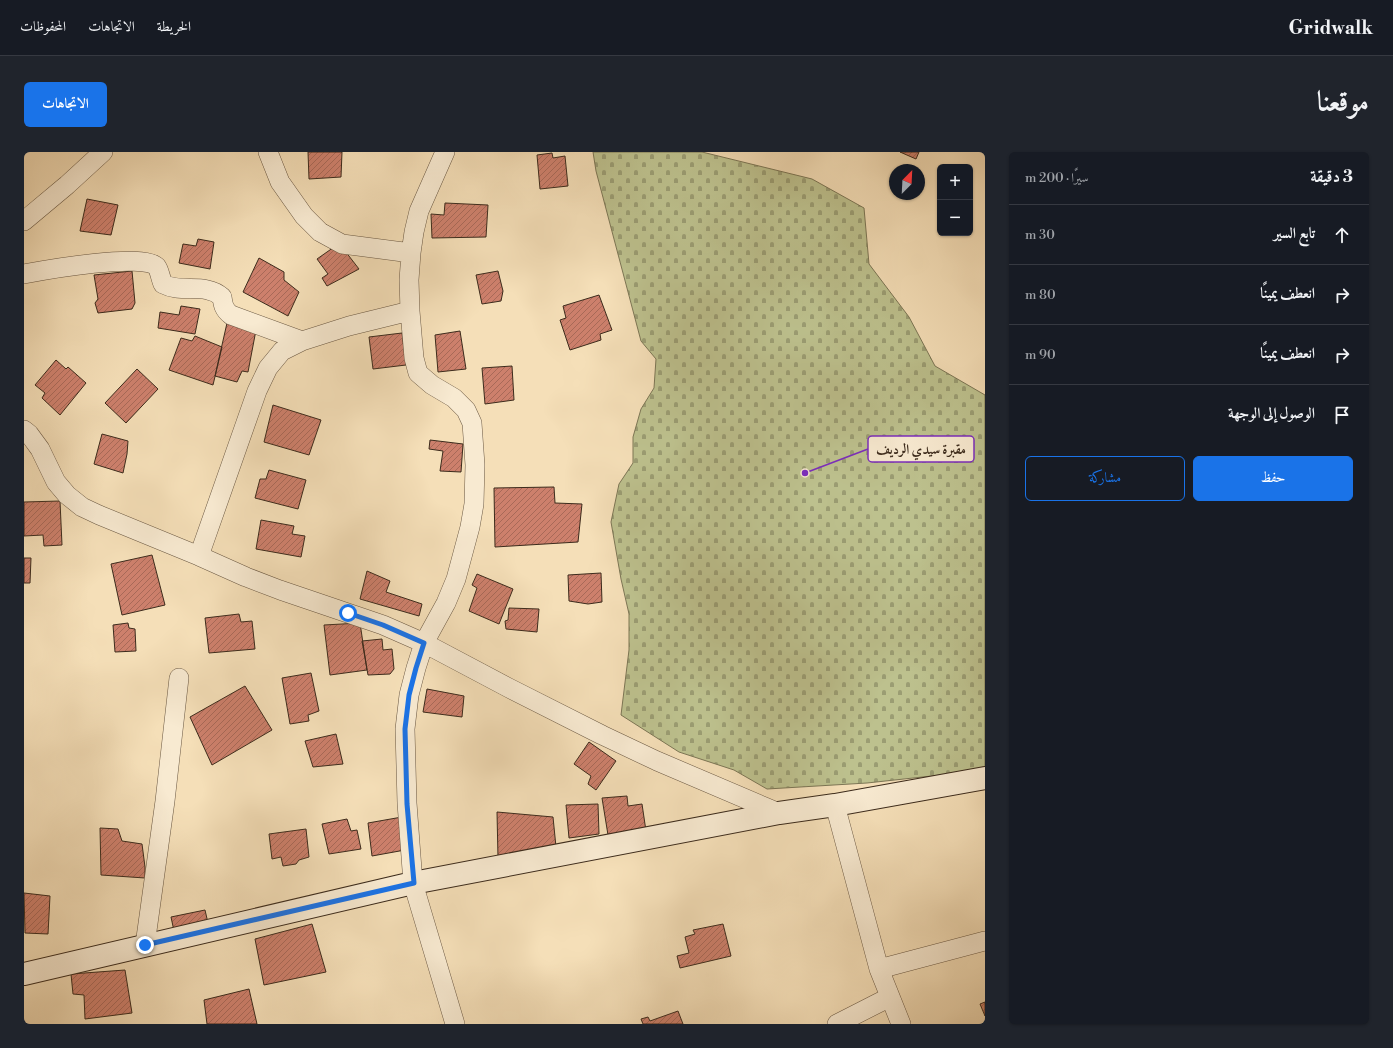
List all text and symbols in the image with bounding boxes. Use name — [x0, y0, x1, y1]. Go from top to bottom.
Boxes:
text: Gridwalk — [1289, 16, 1373, 40]
text: المحفوظات — [20, 18, 66, 36]
text: الاتجاهات — [88, 18, 135, 36]
text: الخريطة — [157, 18, 191, 36]
button: الاتجاهات — [24, 82, 107, 127]
text: موقعنا — [1317, 85, 1369, 120]
north arrow — [889, 164, 925, 200]
map controls — [937, 164, 973, 236]
button: + — [937, 164, 973, 200]
text: 3 دقيقة — [1310, 166, 1353, 188]
text: سيرًا · 200 m — [1025, 170, 1089, 186]
button: − — [937, 200, 973, 236]
text: تابع السير — [1273, 224, 1315, 243]
icon: ahead — [1331, 224, 1353, 246]
text: 30 m — [1025, 227, 1055, 243]
text: انعطف يمينًا — [1260, 284, 1315, 303]
icon: right — [1331, 284, 1353, 306]
text: 80 m — [1025, 287, 1056, 303]
text: انعطف يمينًا — [1260, 344, 1315, 363]
icon: right — [1331, 344, 1353, 366]
text: 90 m — [1025, 347, 1056, 363]
text: الوصول إلى الوجهة — [1228, 404, 1315, 423]
icon: arrive — [1331, 404, 1353, 426]
callout: مقبرة سيدي الرديف — [868, 436, 974, 462]
text: مقبرة سيدي الرديف — [876, 441, 966, 461]
button: مشاركة — [1025, 456, 1185, 501]
button: حفظ — [1193, 456, 1353, 501]
route start — [339, 604, 357, 622]
route end — [136, 936, 154, 954]

